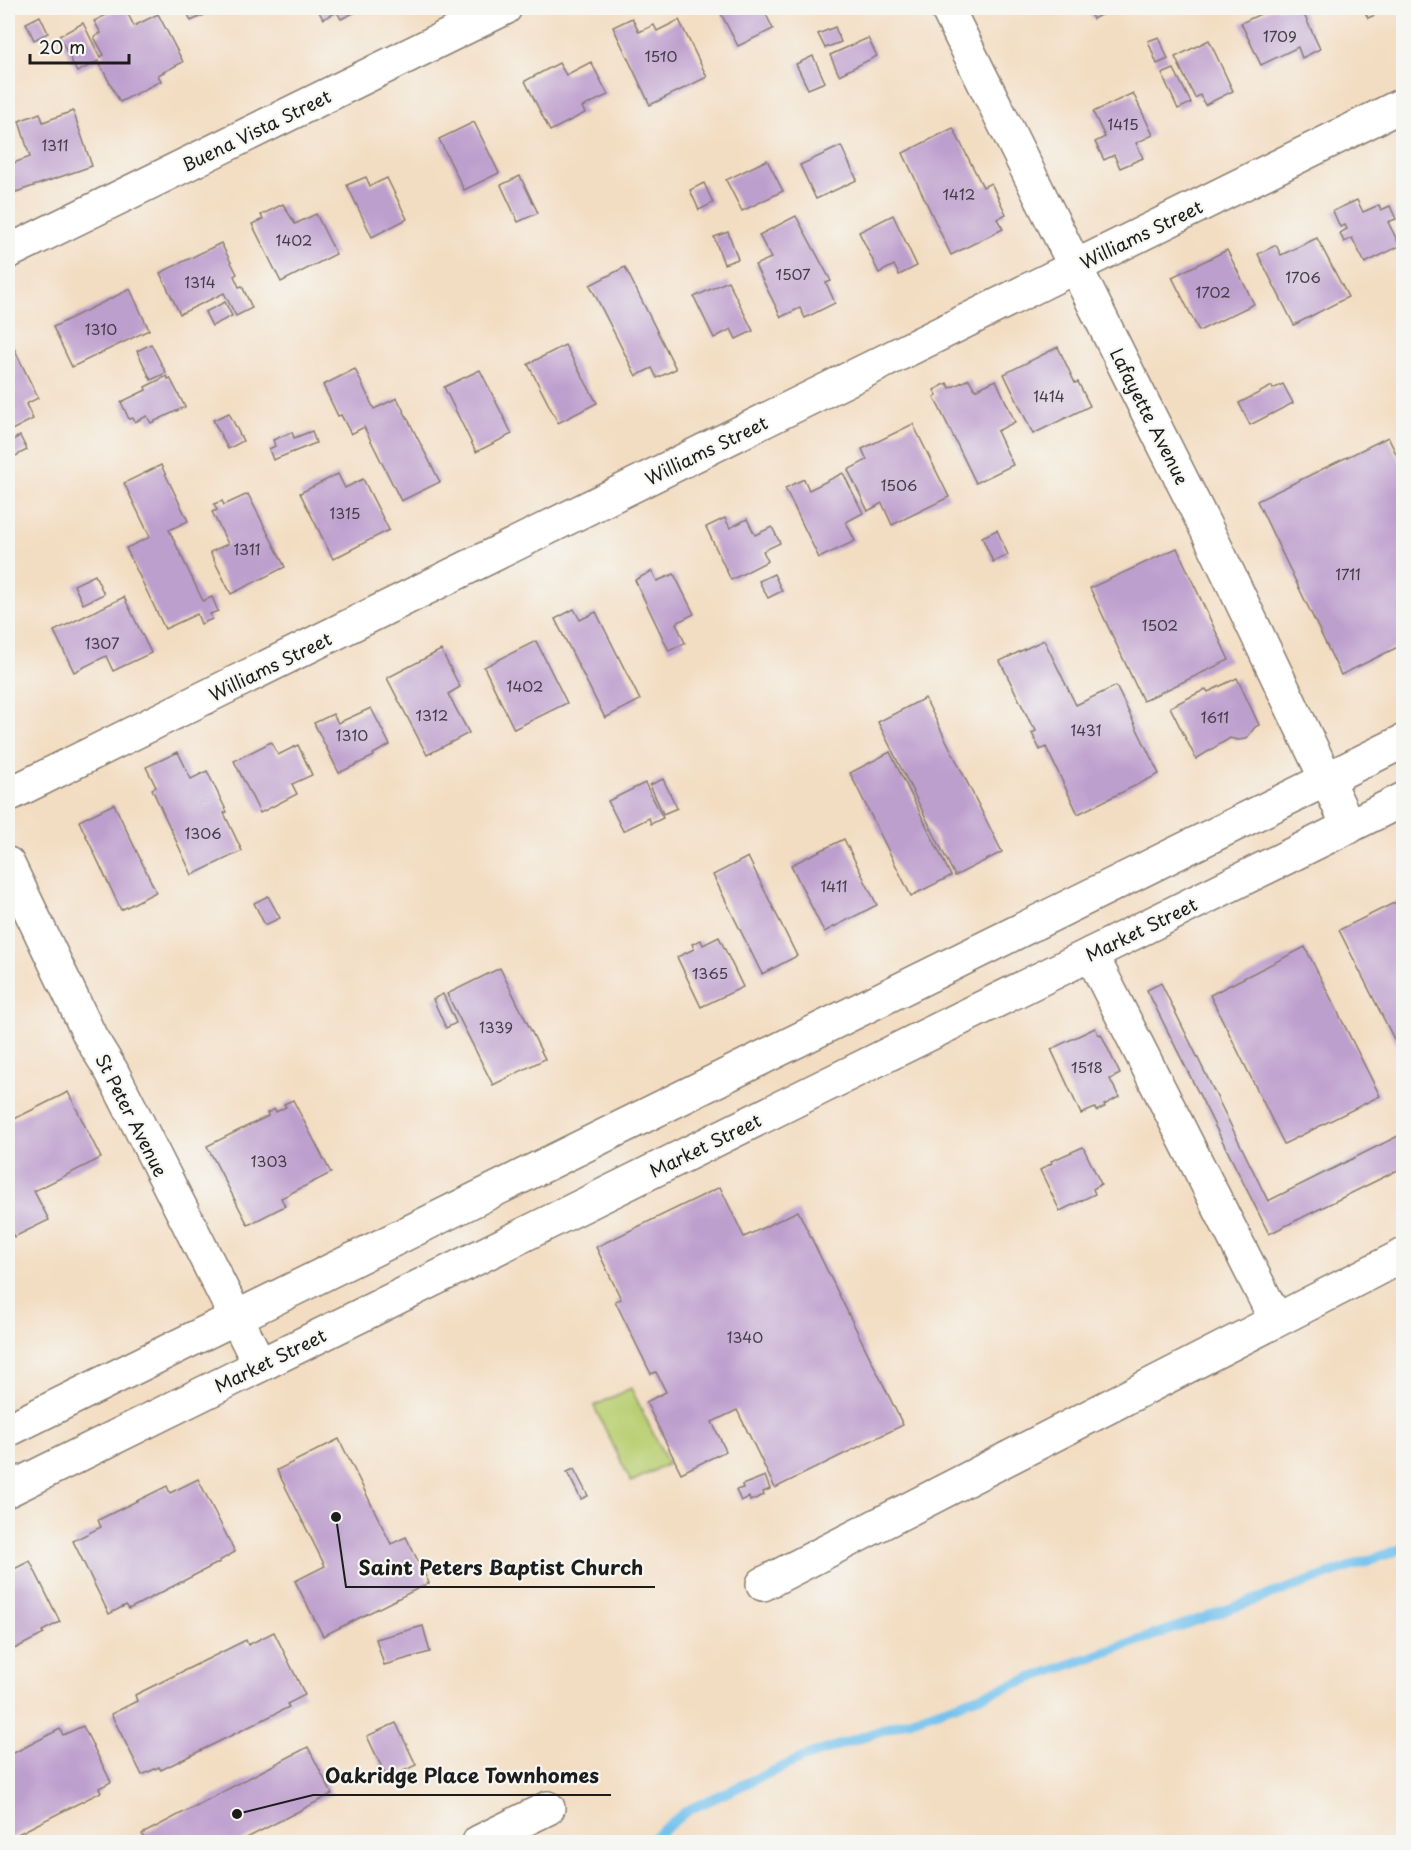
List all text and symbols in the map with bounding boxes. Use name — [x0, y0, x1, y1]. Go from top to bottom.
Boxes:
house number: 1709 — [1263, 24, 1297, 47]
scale bar — [30, 27, 129, 65]
text: 20 m — [39, 33, 85, 60]
house number: 1510 — [644, 44, 678, 67]
street label: Buena Vista Street — [177, 82, 335, 178]
house number: 1415 — [1107, 112, 1139, 135]
house number: 1311 — [41, 133, 69, 156]
house number: 1412 — [943, 182, 975, 205]
street label: Williams Street — [1075, 193, 1207, 275]
house number: 1402 — [276, 228, 312, 251]
house number: 1507 — [775, 262, 811, 285]
house number: 1706 — [1285, 265, 1321, 288]
house number: 1314 — [184, 270, 216, 293]
house number: 1702 — [1195, 280, 1231, 303]
house number: 1310 — [85, 317, 117, 340]
street label: Lafayette Avenue — [1104, 343, 1196, 489]
house number: 1414 — [1033, 384, 1065, 407]
street label: Williams Street — [640, 409, 772, 491]
house number: 1506 — [881, 473, 917, 496]
house number: 1315 — [329, 501, 361, 524]
house number: 1311 — [233, 537, 261, 560]
house number: 1711 — [1335, 562, 1361, 585]
house number: 1502 — [1142, 613, 1178, 636]
street label: Williams Street — [204, 625, 336, 707]
house number: 1307 — [85, 631, 120, 654]
house number: 1402 — [507, 674, 543, 697]
house number: 1312 — [416, 703, 448, 726]
house number: 1611 — [1201, 705, 1229, 728]
house number: 1431 — [1071, 718, 1101, 741]
house number: 1310 — [336, 723, 368, 746]
house number: 1306 — [184, 821, 222, 844]
house number: 1411 — [820, 874, 848, 897]
street label: Market Street — [1081, 890, 1201, 968]
house number: 1365 — [692, 961, 728, 984]
house number: 1339 — [479, 1015, 513, 1038]
street label: St Peter Avenue — [89, 1049, 175, 1181]
house number: 1518 — [1071, 1055, 1103, 1078]
street label: Market Street — [645, 1106, 765, 1184]
house number: 1303 — [251, 1149, 287, 1172]
street label: Market Street — [210, 1321, 330, 1399]
house number: 1340 — [727, 1325, 763, 1348]
callout: Saint Peters Baptist Church — [346, 1549, 655, 1587]
text: Saint Peters Baptist Church — [359, 1552, 643, 1582]
callout: Oakridge Place Townhomes — [313, 1757, 611, 1795]
text: Oakridge Place Townhomes — [325, 1760, 599, 1790]

